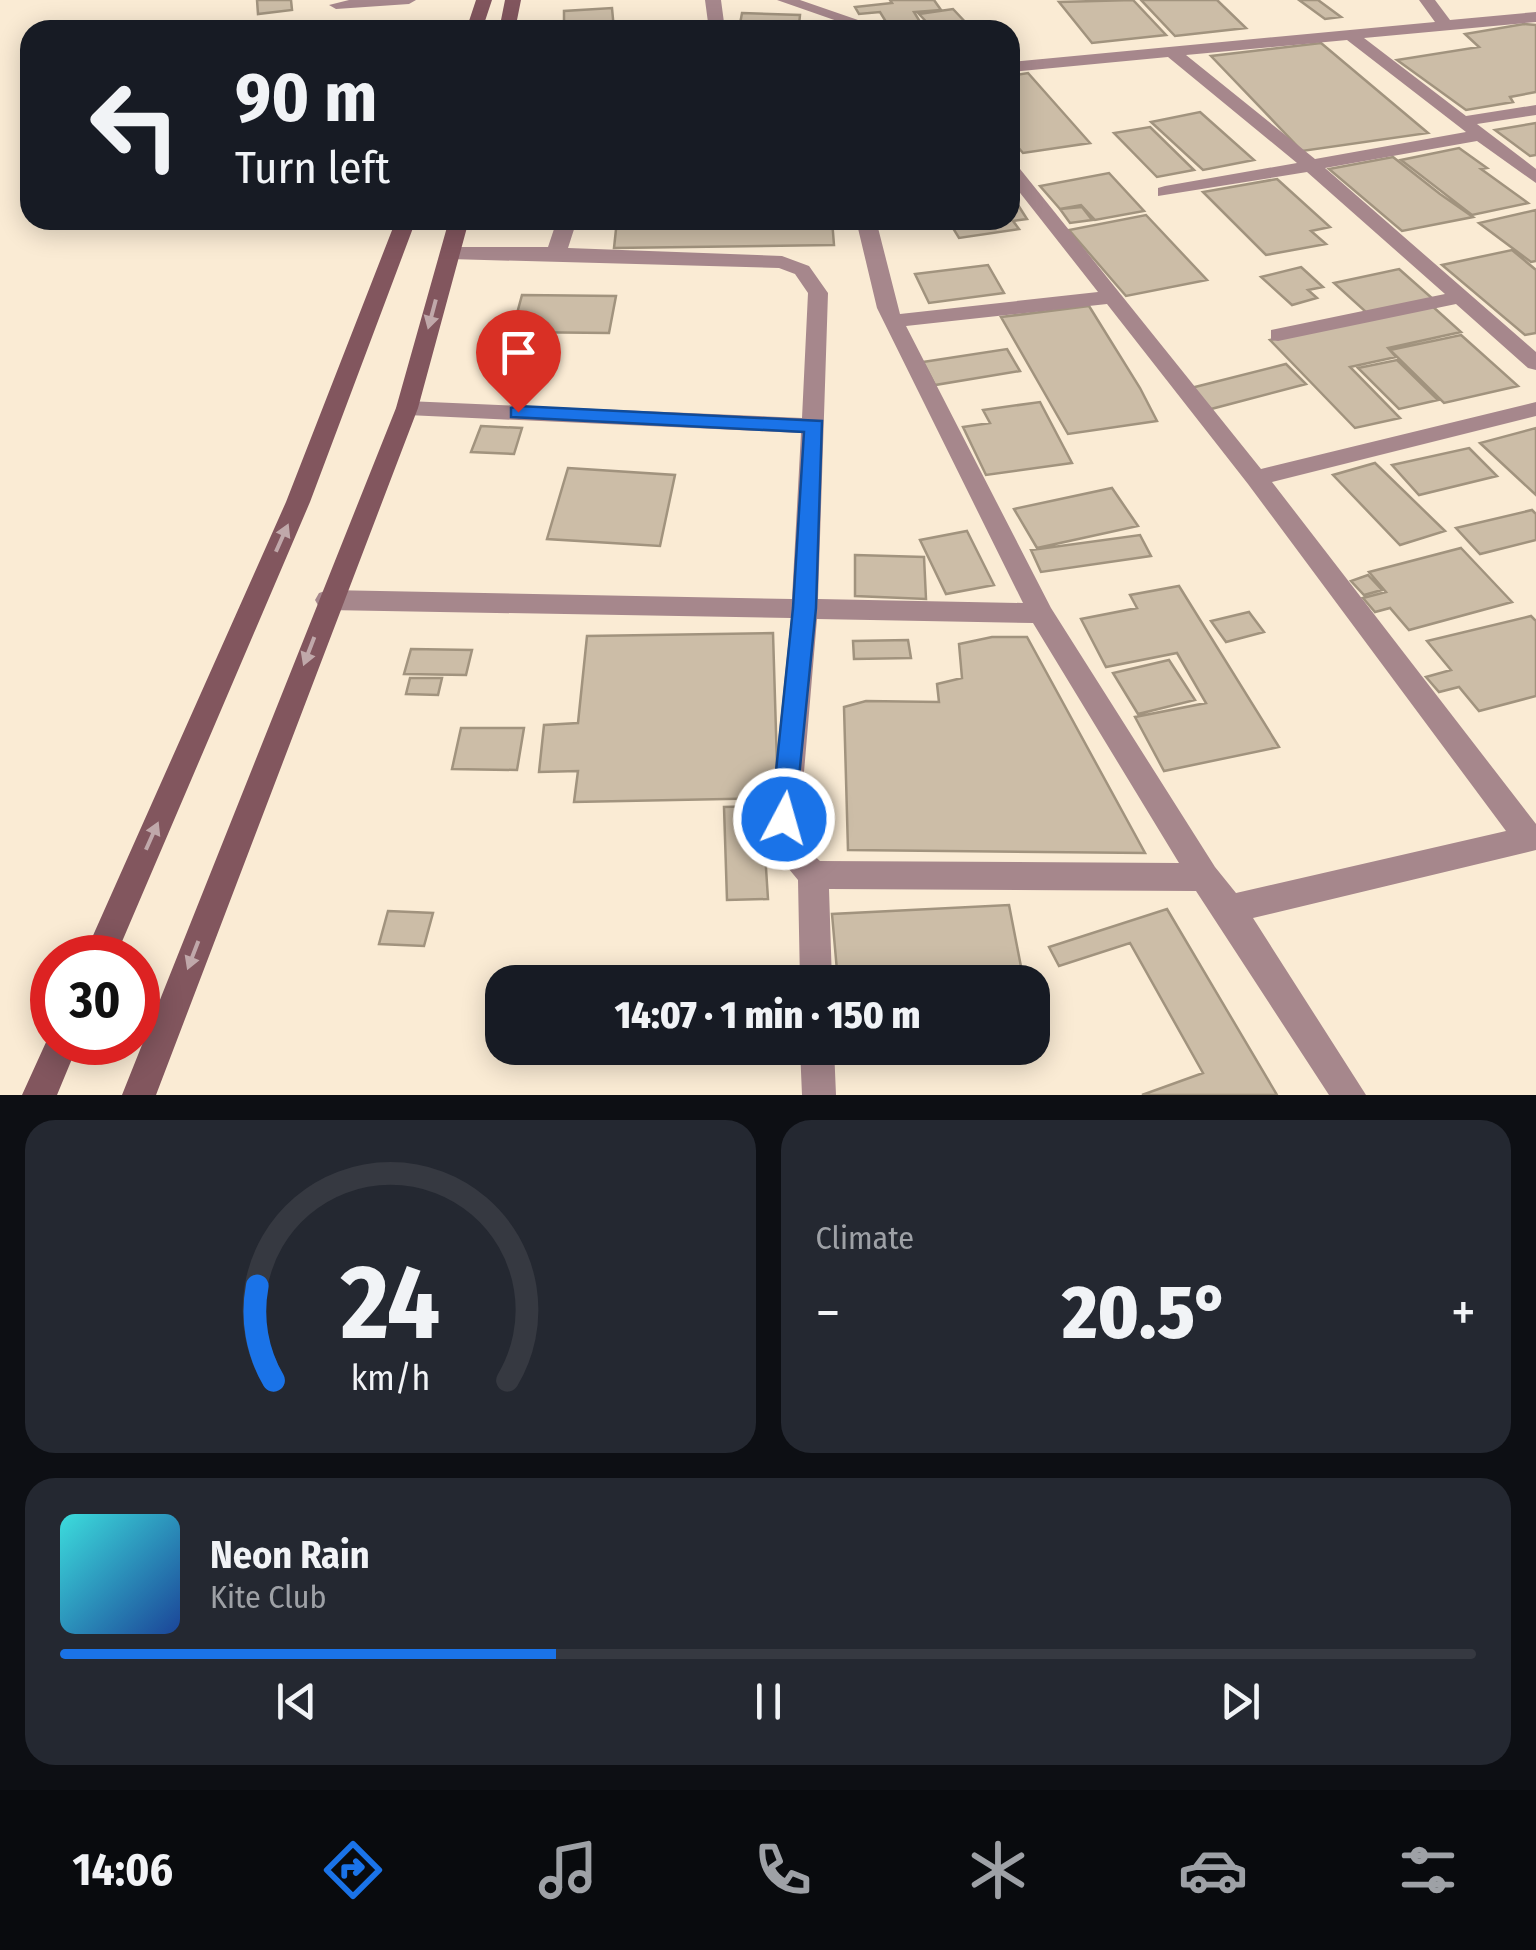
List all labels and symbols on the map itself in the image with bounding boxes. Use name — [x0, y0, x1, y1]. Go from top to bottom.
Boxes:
one-way arrow — [424, 299, 440, 330]
pin — [476, 310, 561, 413]
one-way arrow — [274, 523, 290, 553]
one-way arrow — [300, 637, 316, 667]
position arrow — [732, 767, 836, 871]
one-way arrow — [144, 821, 160, 851]
speed limit sign: 30 — [30, 935, 160, 1065]
one-way arrow — [184, 940, 200, 970]

